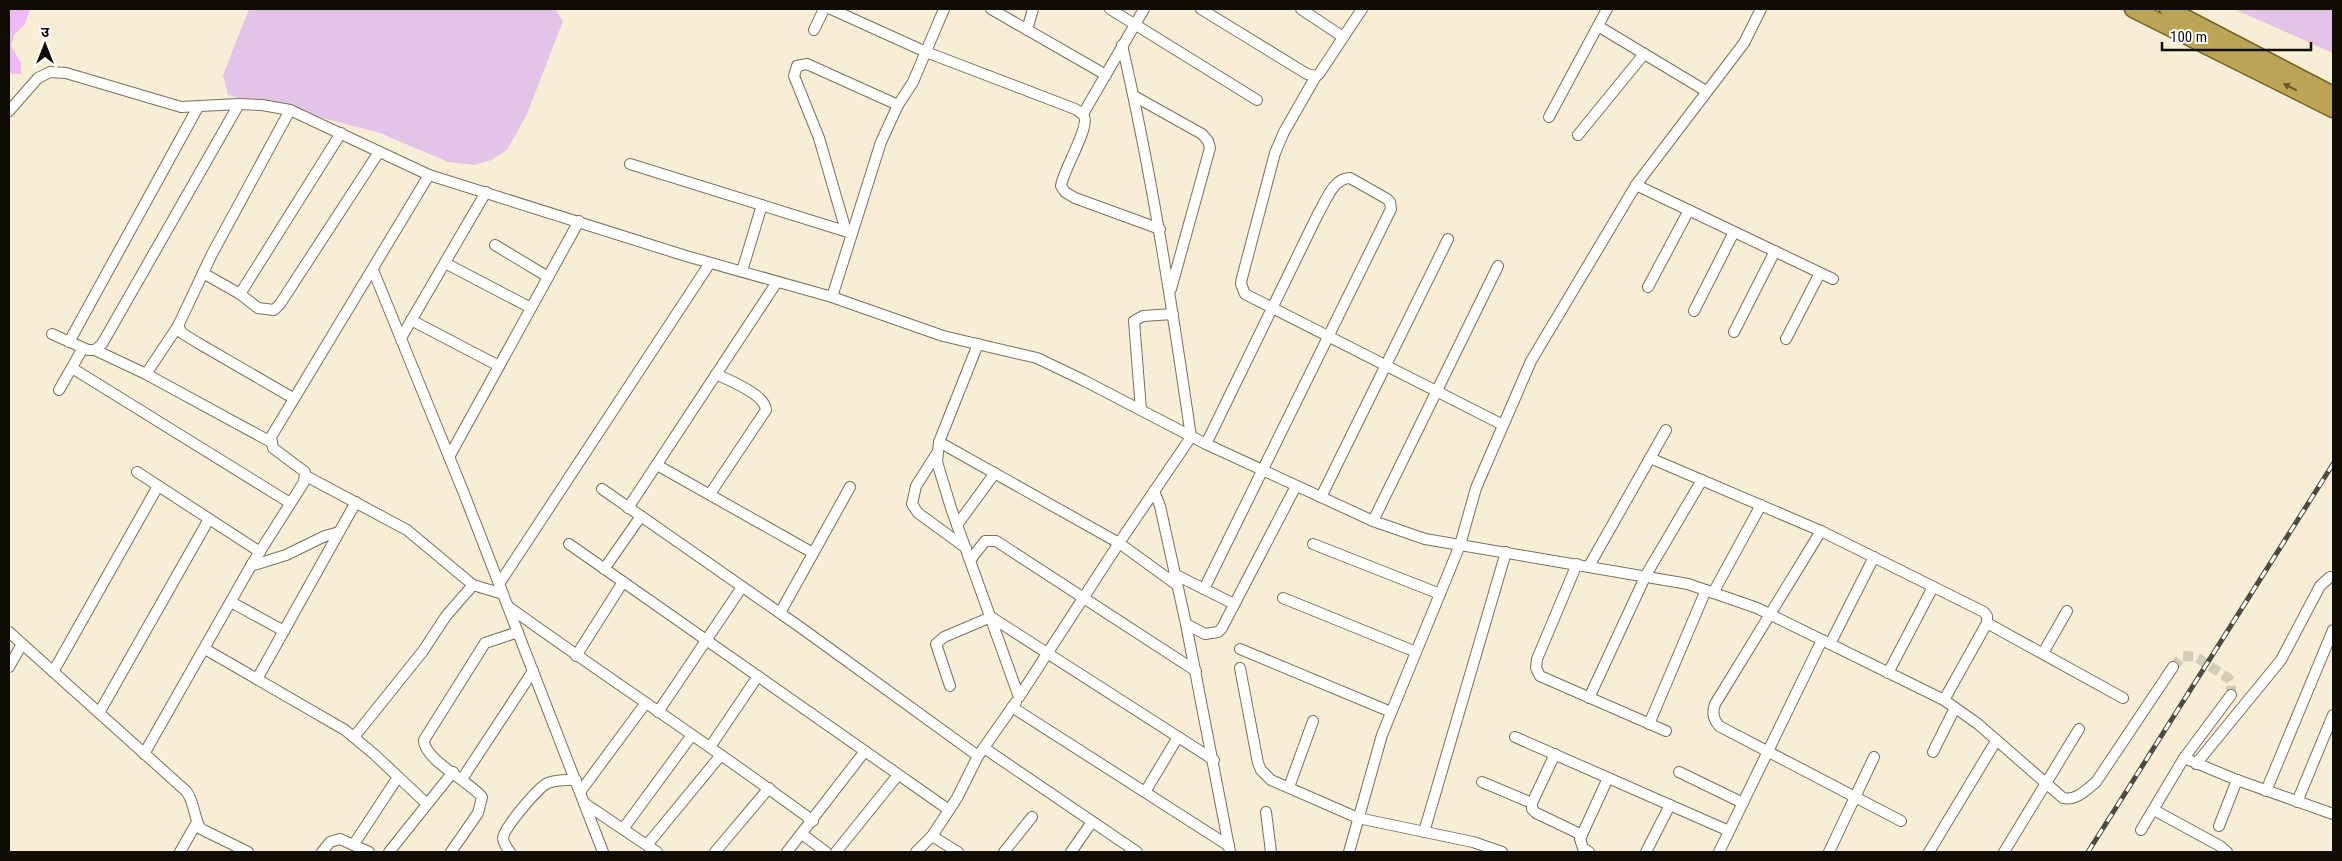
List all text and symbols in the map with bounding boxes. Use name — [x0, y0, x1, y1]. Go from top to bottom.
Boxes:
north arrow — [20, 20, 70, 70]
scale bar — [2162, 20, 2311, 52]
text: उ — [41, 24, 50, 40]
text: 100 m — [2170, 28, 2207, 46]
one-way arrow — [2283, 83, 2297, 91]

